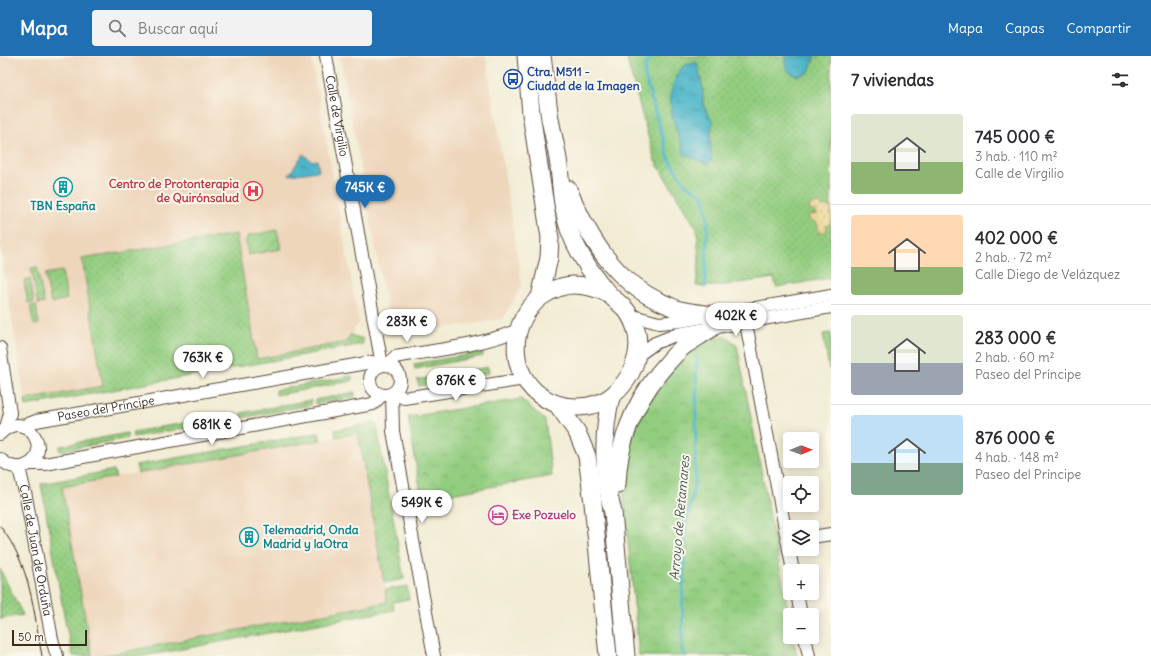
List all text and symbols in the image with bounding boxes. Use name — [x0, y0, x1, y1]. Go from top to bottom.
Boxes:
search box — [92, 10, 372, 46]
text: Mapa — [20, 16, 68, 40]
icon: search — [106, 17, 128, 39]
text: Buscar aquí — [138, 19, 218, 38]
text: Mapa — [948, 19, 983, 37]
text: Capas — [1005, 19, 1045, 37]
text: Compartir — [1067, 19, 1131, 37]
place label: Ctra. M511 - Ciudad de la Imagen — [527, 64, 640, 94]
bus stop icon: Ctra. M511 - Ciudad de la Imagen — [502, 68, 524, 90]
text: 7 viviendas — [851, 69, 934, 91]
icon: filters — [1109, 69, 1131, 91]
street label: Calle de Virgilio — [323, 74, 352, 158]
text: 745 000 € — [975, 126, 1055, 148]
icon: home — [883, 130, 931, 178]
text: 3 hab. · 110 m² — [975, 148, 1058, 165]
text: Calle de Virgilio — [975, 165, 1064, 182]
pin: 745K € — [332, 175, 398, 209]
building icon: TBN España — [52, 176, 74, 198]
place label: Centro de Protonterapia de Quirónsalud — [109, 176, 239, 205]
text: 745K € — [345, 179, 385, 196]
hospital icon: Centro de Protonterapia de Quirónsalud — [242, 180, 264, 202]
place label: TBN España — [30, 198, 96, 214]
text: 402 000 € — [975, 227, 1058, 249]
icon: home — [883, 231, 931, 279]
text: 2 hab. · 72 m² — [975, 249, 1052, 266]
text: Calle Diego de Velázquez — [975, 266, 1120, 283]
pin: 402K € — [703, 303, 769, 337]
text: 402K € — [715, 307, 757, 324]
pin: 283K € — [374, 309, 440, 343]
text: 283K € — [386, 313, 428, 330]
text: 283 000 € — [975, 327, 1056, 349]
icon: home — [883, 331, 931, 379]
pin: 763K € — [170, 345, 236, 379]
text: 763K € — [183, 349, 223, 366]
text: 2 hab. · 60 m² — [975, 349, 1055, 366]
text: Paseo del Príncipe — [975, 366, 1081, 383]
pin: 876K € — [423, 368, 489, 402]
text: 876K € — [436, 372, 476, 389]
street label: Paseo del Príncipe — [56, 392, 156, 424]
pin: 681K € — [179, 412, 245, 446]
text: 681K € — [192, 416, 232, 433]
text: 876 000 € — [975, 427, 1055, 449]
icon: home — [883, 431, 931, 479]
north arrow — [783, 432, 819, 468]
map controls — [783, 432, 819, 644]
text: 4 hab. · 148 m² — [975, 449, 1059, 466]
water label: Arroyo de Retamares — [666, 454, 694, 581]
text: Paseo del Príncipe — [975, 466, 1081, 483]
button: locate — [783, 476, 819, 512]
street label: Calle de Juan de Orduña — [16, 483, 56, 617]
pin: 549K € — [389, 490, 455, 524]
text: 549K € — [401, 494, 443, 511]
hotel icon: Exe Pozuelo — [487, 504, 509, 526]
place label: Exe Pozuelo — [512, 507, 576, 522]
button: layers — [783, 520, 819, 556]
place label: Telemadrid, Onda Madrid y laOtra — [263, 522, 359, 552]
building icon: Telemadrid, Onda Madrid y laOtra — [238, 526, 260, 548]
button: + — [783, 564, 819, 600]
button: − — [783, 608, 819, 644]
scale bar — [12, 628, 87, 647]
text: 50 m — [18, 630, 44, 644]

